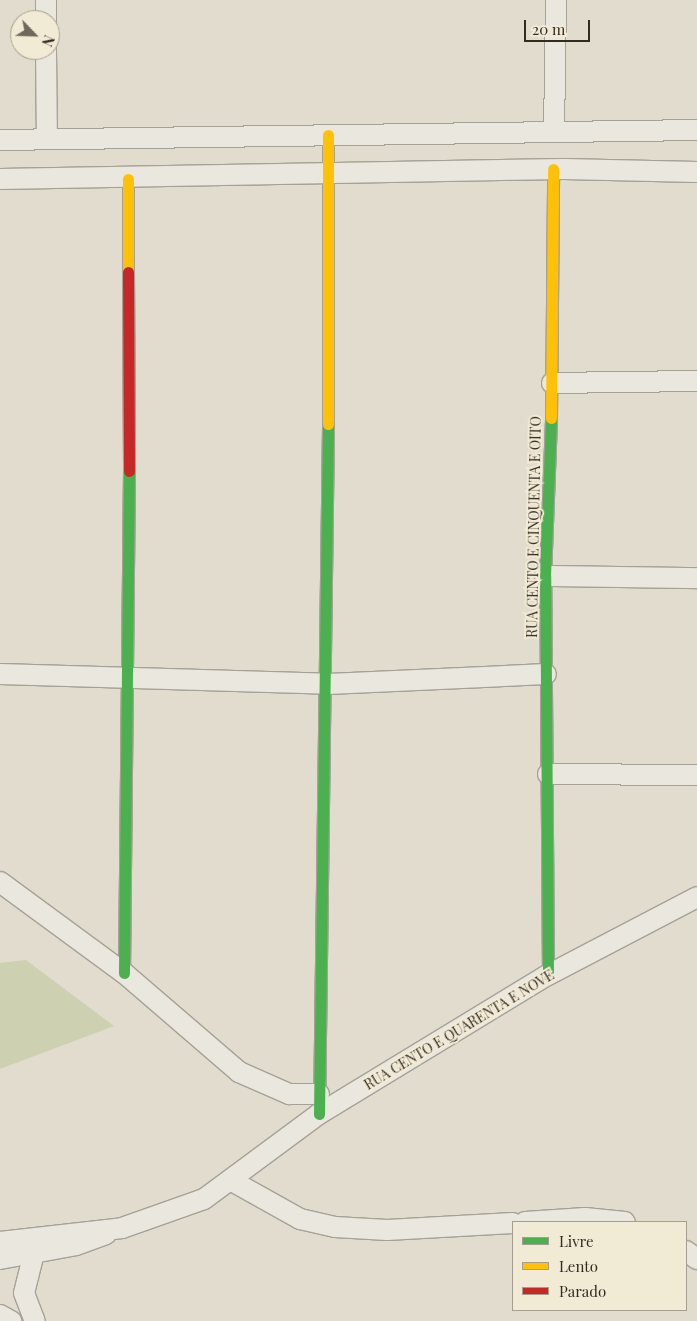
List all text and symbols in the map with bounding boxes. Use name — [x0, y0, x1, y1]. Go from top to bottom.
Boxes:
north arrow — [10, 10, 60, 60]
scale bar — [527, 10, 593, 42]
text: 20 m — [532, 19, 565, 39]
text: N — [38, 32, 59, 49]
street label: RUA CENTO E CINQUENTA E OITO — [524, 416, 544, 638]
street label: RUA CENTO E QUARENTA E NOVE — [361, 967, 557, 1093]
legend — [512, 1221, 687, 1311]
text: Livre — [559, 1231, 594, 1251]
text: Lento — [559, 1256, 598, 1276]
text: Parado — [559, 1281, 606, 1301]

